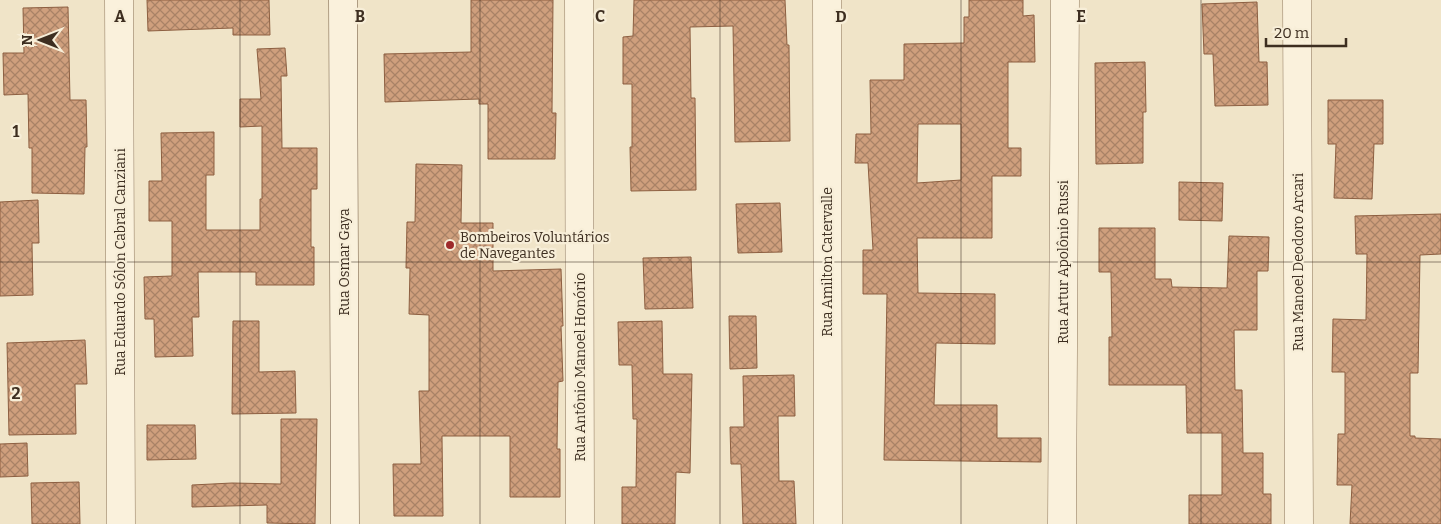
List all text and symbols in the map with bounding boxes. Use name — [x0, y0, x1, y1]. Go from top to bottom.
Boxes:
text: A — [114, 7, 126, 26]
text: B — [355, 7, 365, 26]
text: C — [595, 7, 605, 26]
text: D — [835, 7, 847, 26]
text: E — [1076, 7, 1086, 26]
north arrow — [15, 15, 65, 65]
scale bar — [1266, 15, 1346, 47]
text: 20 m — [1274, 24, 1310, 42]
text: N — [19, 34, 36, 45]
text: 1 — [13, 122, 20, 141]
street label: Rua Eduardo Sólon Cabral Canziani — [112, 148, 129, 376]
street label: Rua Manoel Deodoro Arcari — [1290, 173, 1307, 351]
street label: Rua Artur Apolônio Russi — [1055, 180, 1072, 344]
street label: Rua Amilton Catervalle — [819, 187, 836, 337]
street label: Rua Osmar Gaya — [336, 208, 353, 316]
place label: Bombeiros Voluntários de Navegantes — [460, 229, 609, 262]
marker: Bombeiros Voluntários de Navegantes — [444, 239, 456, 251]
street label: Rua Antônio Manoel Honório — [572, 273, 589, 461]
text: 2 — [11, 384, 21, 403]

